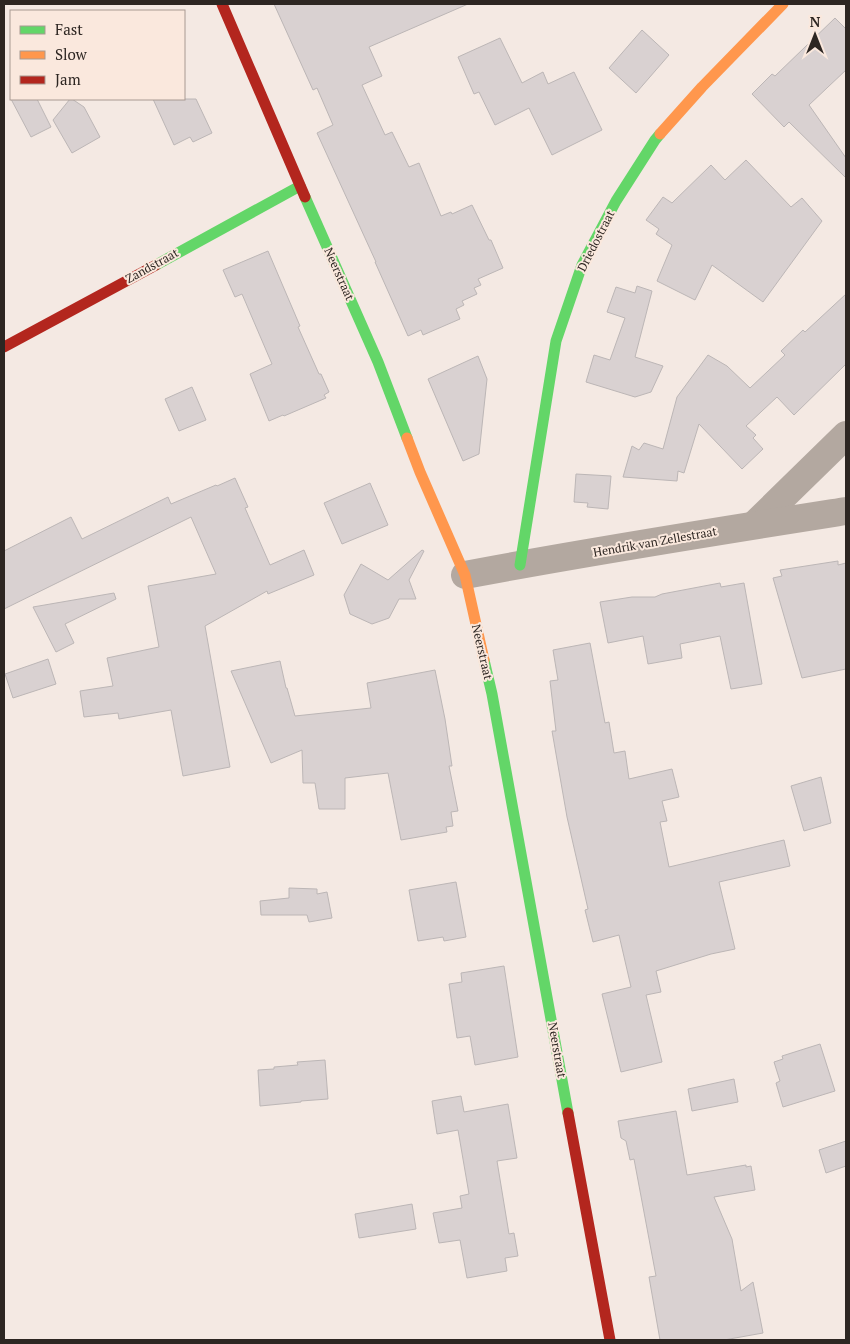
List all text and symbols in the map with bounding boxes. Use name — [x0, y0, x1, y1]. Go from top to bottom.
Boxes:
legend — [10, 10, 185, 100]
north arrow — [790, 10, 840, 60]
text: N — [810, 12, 821, 31]
text: Fast — [55, 19, 83, 39]
text: Slow — [55, 44, 88, 64]
text: Jam — [55, 69, 81, 89]
street label: Driedostraat — [574, 207, 618, 274]
street label: Zandstraat — [123, 245, 181, 286]
street label: Neerstraat — [321, 245, 358, 303]
street label: Hendrik van Zellestraat — [592, 523, 718, 560]
street label: Neerstraat — [469, 623, 496, 682]
street label: Neerstraat — [545, 1021, 570, 1079]

